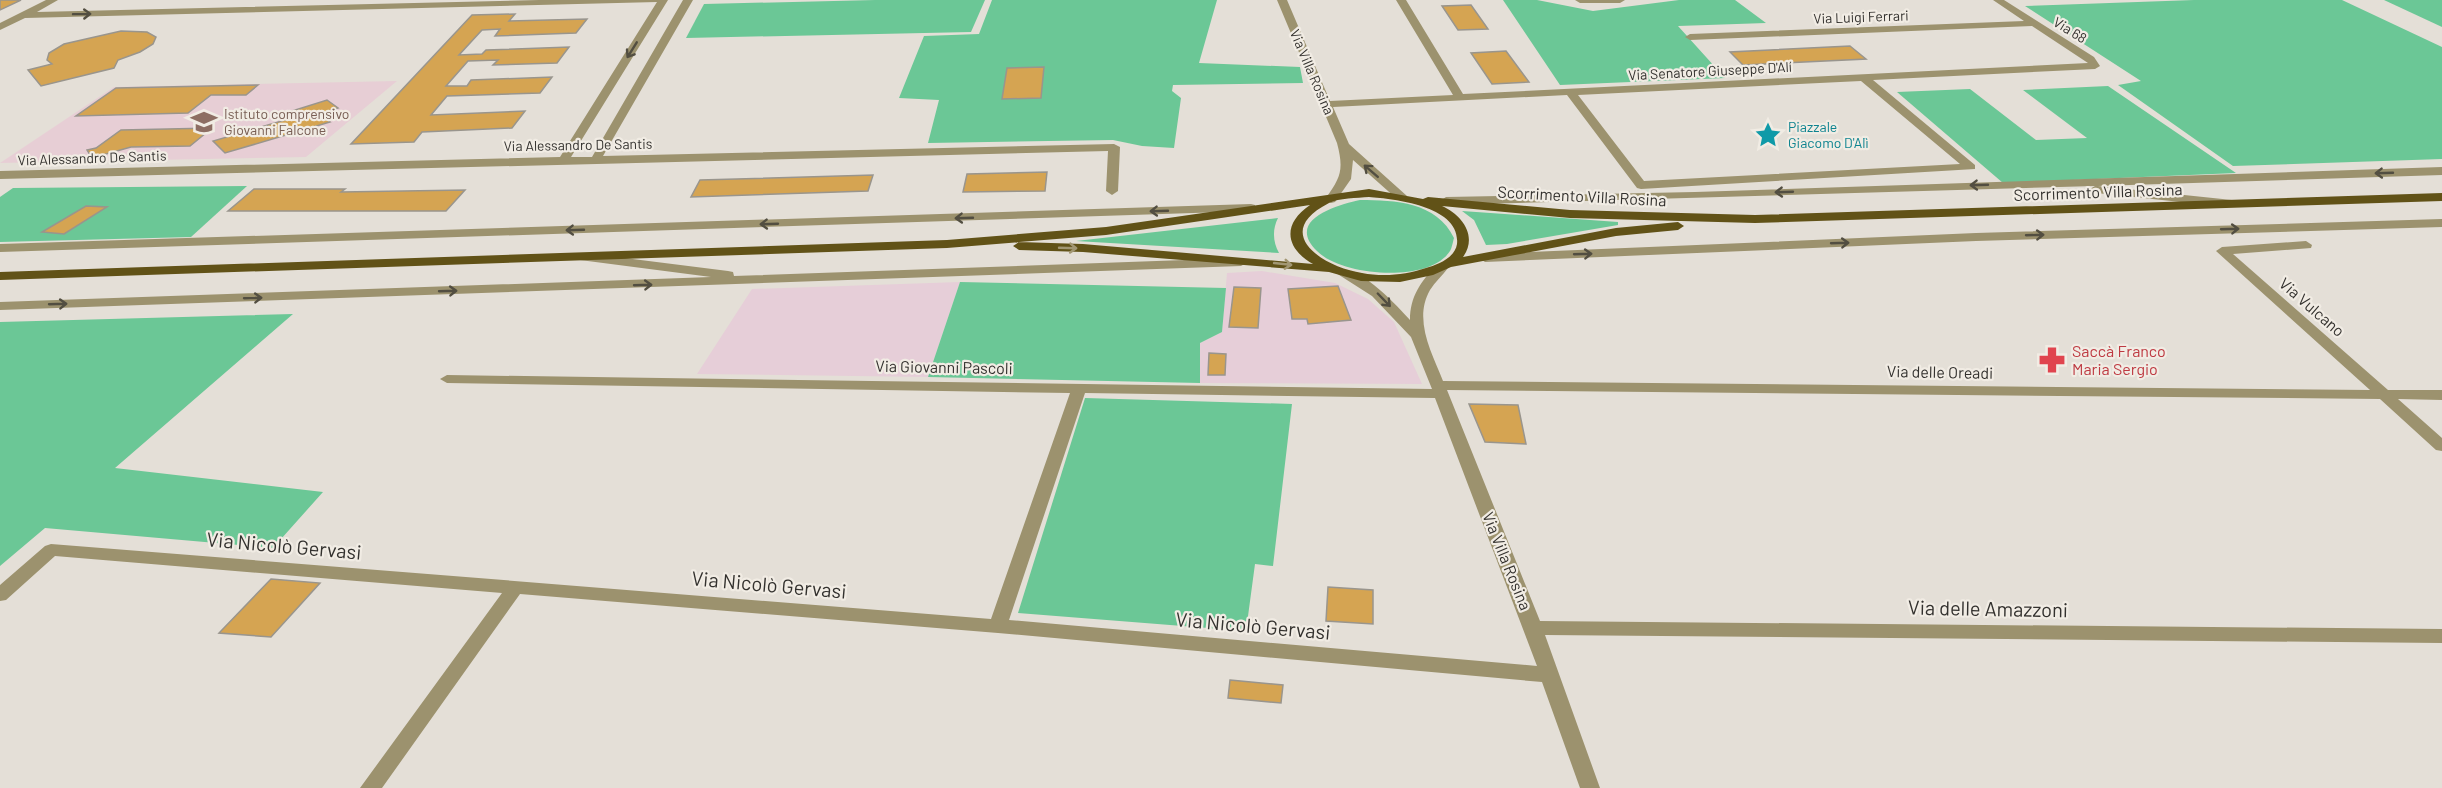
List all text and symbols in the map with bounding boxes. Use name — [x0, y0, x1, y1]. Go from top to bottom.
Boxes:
street label: Via Luigi Ferrari — [1813, 6, 1909, 27]
one-way arrow — [71, 8, 91, 19]
street label: Via 68 — [2050, 13, 2090, 46]
street label: Via Villa Rosina — [1287, 27, 1338, 117]
one-way arrow — [626, 41, 638, 58]
street label: Via Senatore Giuseppe D'Alí — [1628, 58, 1792, 83]
place label: Istituto comprensivo Giovanni Falcone — [224, 105, 349, 138]
school or university icon: Istituto comprensivo Giovanni Falcone — [189, 107, 219, 137]
place label: Piazzale Giacomo D'Alì — [1788, 118, 1868, 151]
place icon: Piazzale Giacomo D'Alì — [1753, 120, 1783, 150]
street label: Via Alessandro De Santis — [503, 135, 653, 154]
street label: Via Alessandro De Santis — [17, 146, 167, 169]
one-way arrow — [1364, 164, 1379, 178]
one-way arrow — [2374, 167, 2394, 179]
one-way arrow — [1969, 179, 1989, 190]
street label: Scorrimento Villa Rosina — [2013, 179, 2183, 204]
street label: Scorrimento Villa Rosina — [1497, 182, 1667, 209]
one-way arrow — [1774, 186, 1794, 198]
one-way arrow — [1150, 206, 1170, 217]
one-way arrow — [955, 212, 975, 223]
one-way arrow — [760, 218, 780, 230]
one-way arrow — [2220, 223, 2240, 234]
one-way arrow — [565, 224, 585, 236]
one-way arrow — [2025, 230, 2045, 241]
one-way arrow — [1830, 238, 1850, 249]
one-way arrow — [1058, 242, 1078, 253]
one-way arrow — [1572, 248, 1592, 260]
one-way arrow — [1273, 259, 1293, 270]
street label: Via Vulcano — [2276, 273, 2349, 340]
one-way arrow — [633, 279, 653, 291]
one-way arrow — [438, 286, 458, 297]
one-way arrow — [243, 292, 263, 303]
one-way arrow — [1376, 293, 1391, 308]
one-way arrow — [48, 298, 68, 310]
place label: Saccà Franco Maria Sergio — [2072, 341, 2166, 378]
pharmacy icon: Saccà Franco Maria Sergio — [2037, 345, 2067, 375]
street label: Via Giovanni Pascoli — [875, 356, 1013, 377]
street label: Via delle Oreadi — [1887, 361, 1993, 382]
street label: Via Villa Rosina — [1479, 509, 1536, 613]
street label: Via Nicolò Gervasi — [206, 526, 362, 564]
street label: Via Nicolò Gervasi — [691, 565, 847, 603]
street label: Via delle Amazzoni — [1908, 595, 2068, 621]
street label: Via Nicolò Gervasi — [1175, 606, 1331, 644]

